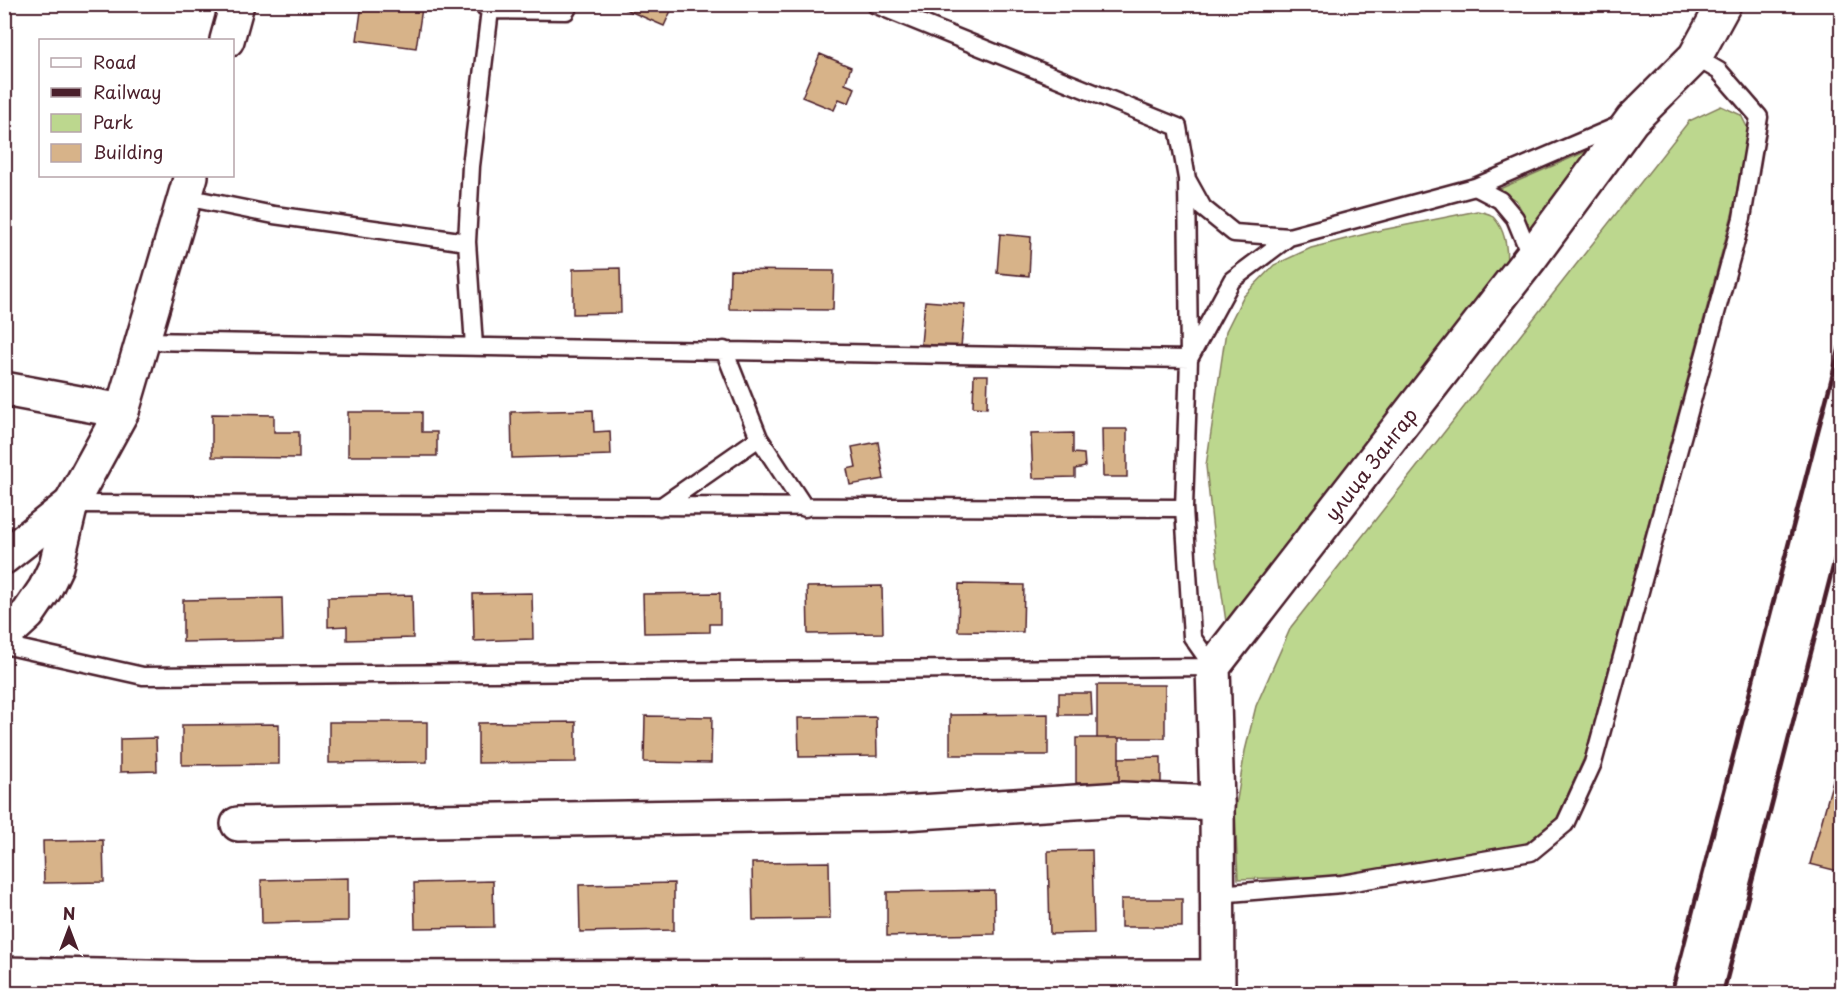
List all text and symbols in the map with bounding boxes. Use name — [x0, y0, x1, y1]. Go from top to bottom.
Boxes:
legend — [39, 39, 234, 177]
text: Road — [93, 48, 137, 75]
text: Railway — [93, 78, 161, 105]
text: Park — [93, 108, 133, 135]
text: Building — [93, 138, 163, 165]
street label: улица Зангар — [1317, 401, 1424, 527]
north arrow — [39, 899, 99, 959]
text: N — [63, 901, 75, 925]

